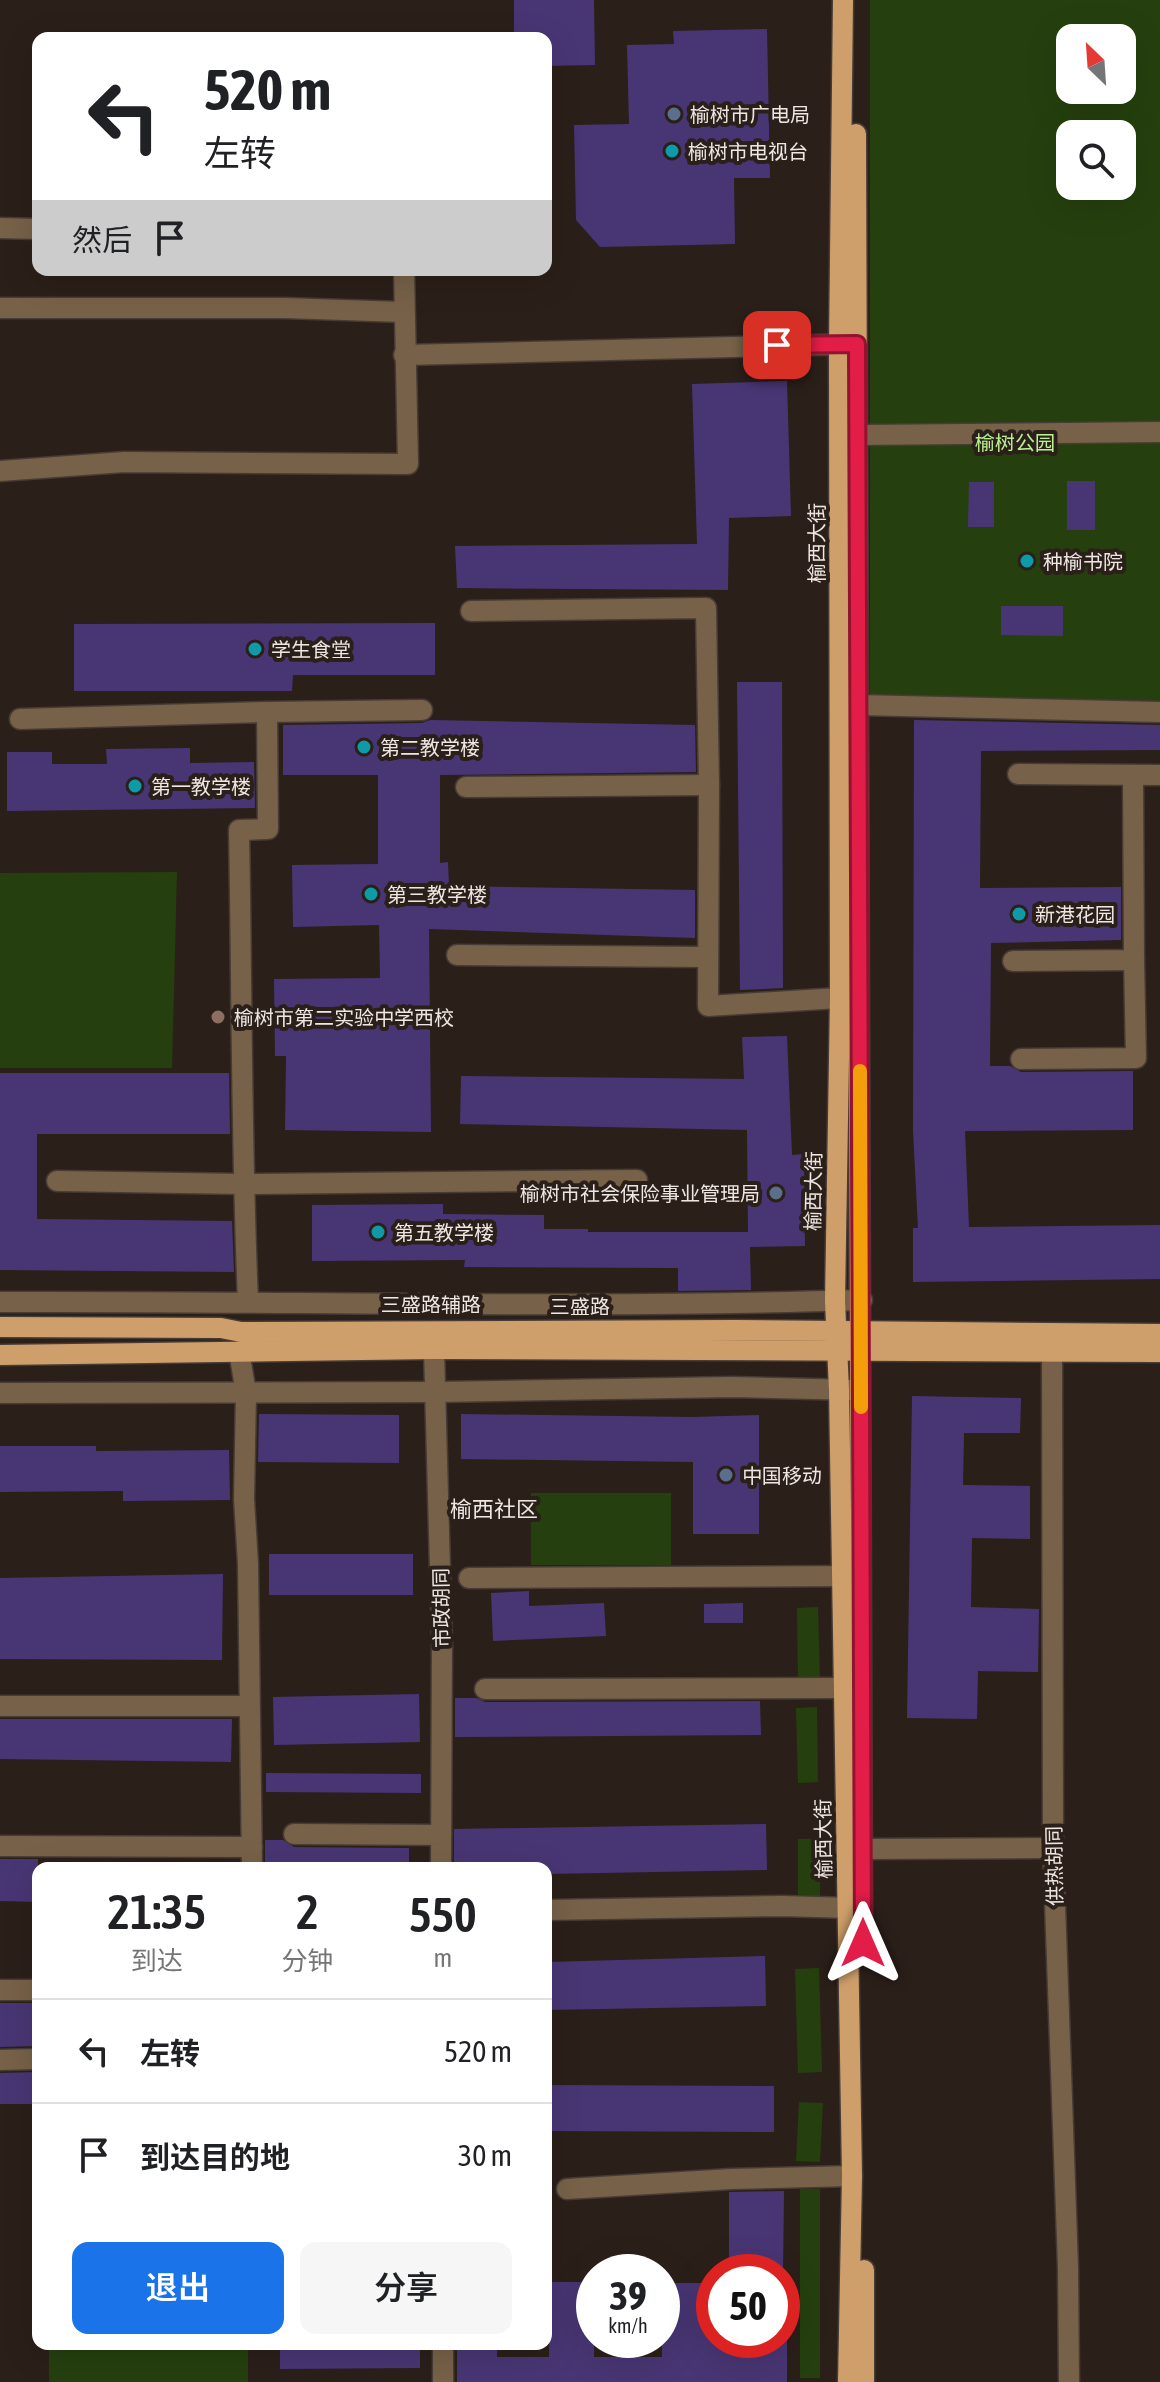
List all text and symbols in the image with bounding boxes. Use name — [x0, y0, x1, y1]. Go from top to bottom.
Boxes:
north arrow — [1056, 24, 1136, 104]
map controls — [1056, 24, 1136, 200]
text: 520 m — [204, 58, 331, 122]
icon: left — [72, 64, 176, 168]
place label: 榆树市广电局 — [690, 103, 810, 126]
marker: 榆树市广电局 — [665, 105, 683, 123]
button: search — [1056, 120, 1136, 200]
text: 左转 — [204, 132, 276, 174]
place label: 榆树市电视台 — [688, 140, 808, 163]
marker: 榆树市电视台 — [663, 142, 681, 160]
icon: arrive — [148, 216, 192, 260]
text: 然后 — [72, 223, 132, 257]
pin — [743, 311, 811, 379]
icon: arrive — [755, 323, 799, 367]
park label: 榆树公园 — [975, 431, 1055, 454]
street label: 榆西大街 — [805, 503, 828, 583]
place label: 种榆书院 — [1043, 550, 1123, 573]
marker: 种榆书院 — [1018, 552, 1036, 570]
place label: 学生食堂 — [271, 638, 351, 661]
marker: 学生食堂 — [246, 640, 264, 658]
place label: 第二教学楼 — [380, 736, 480, 759]
marker: 第二教学楼 — [355, 738, 373, 756]
place label: 第一教学楼 — [151, 775, 251, 798]
marker: 第一教学楼 — [126, 777, 144, 795]
place label: 第三教学楼 — [387, 883, 487, 906]
marker: 第三教学楼 — [362, 885, 380, 903]
place label: 新港花园 — [1035, 903, 1115, 926]
marker: 新港花园 — [1010, 905, 1028, 923]
place label: 榆树市第二实验中学西校 — [234, 1006, 454, 1029]
marker: 榆树市第二实验中学西校 — [209, 1008, 227, 1026]
street label: 榆西大街 — [801, 1151, 825, 1231]
place label: 榆树市社会保险事业管理局 — [520, 1182, 760, 1205]
marker: 榆树市社会保险事业管理局 — [767, 1184, 785, 1202]
place label: 第五教学楼 — [394, 1221, 494, 1244]
marker: 第五教学楼 — [369, 1223, 387, 1241]
street label: 三盛路辅路 — [381, 1293, 481, 1316]
street label: 三盛路 — [550, 1295, 610, 1318]
place label: 中国移动 — [742, 1464, 822, 1487]
marker: 中国移动 — [717, 1466, 735, 1484]
district label: 榆西社区 — [450, 1496, 538, 1522]
street label: 市政胡同 — [429, 1568, 453, 1648]
street label: 榆西大街 — [811, 1799, 835, 1879]
street label: 供热胡同 — [1042, 1826, 1066, 1906]
text: 21:35 — [107, 1884, 206, 1939]
text: 2 — [296, 1884, 319, 1939]
text: 550 — [409, 1887, 477, 1942]
position arrow — [821, 1901, 905, 1985]
text: m — [433, 1943, 452, 1973]
text: 到达 — [131, 1946, 183, 1976]
text: 分钟 — [282, 1946, 334, 1976]
icon: left — [72, 2029, 116, 2073]
text: 520 m — [444, 2034, 512, 2068]
text: 左转 — [140, 2036, 200, 2070]
icon: arrive — [72, 2133, 116, 2177]
text: 30 m — [458, 2138, 512, 2172]
text: 到达目的地 — [140, 2140, 290, 2174]
button: 退出 — [72, 2242, 284, 2334]
button: 分享 — [300, 2242, 512, 2334]
speed limit sign: 50 — [696, 2254, 800, 2358]
text: 39 — [609, 2273, 647, 2318]
text: km/h — [608, 2314, 648, 2337]

